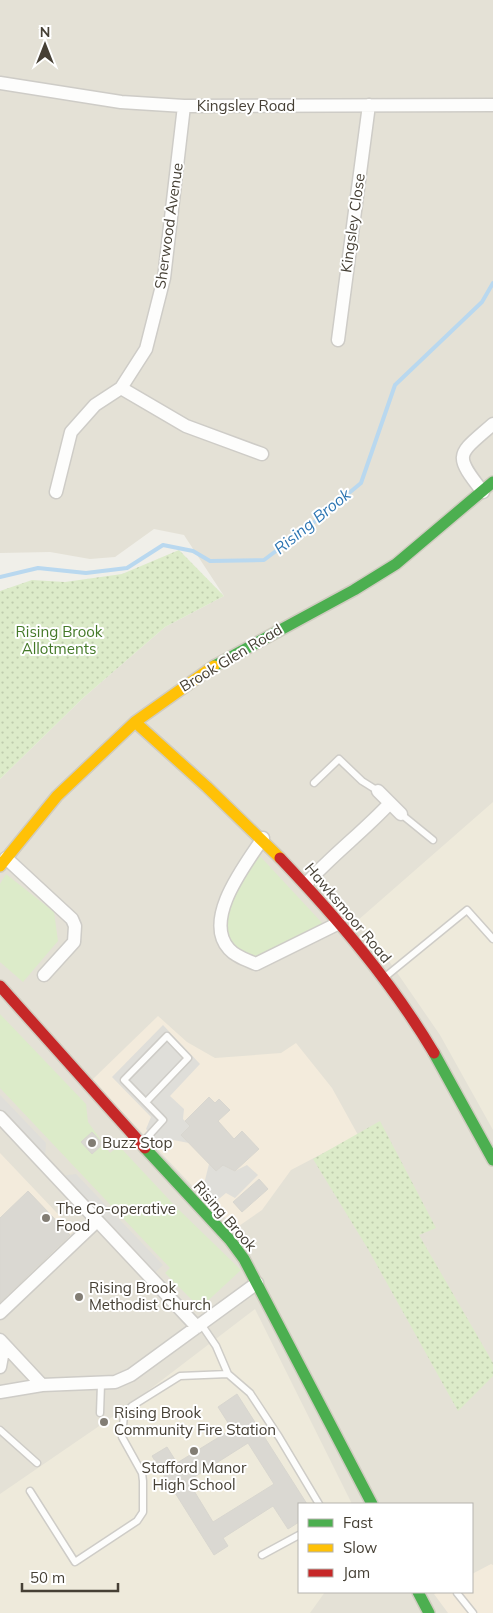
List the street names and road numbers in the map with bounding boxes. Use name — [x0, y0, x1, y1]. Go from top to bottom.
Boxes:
street label: Kingsley Road — [197, 96, 295, 115]
street label: Sherwood Avenue — [150, 162, 187, 290]
street label: Kingsley Close — [336, 172, 369, 274]
street label: Brook Glen Road — [176, 619, 286, 696]
street label: Hawksmoor Road — [301, 859, 396, 967]
street label: Rising Brook — [190, 1177, 261, 1255]

